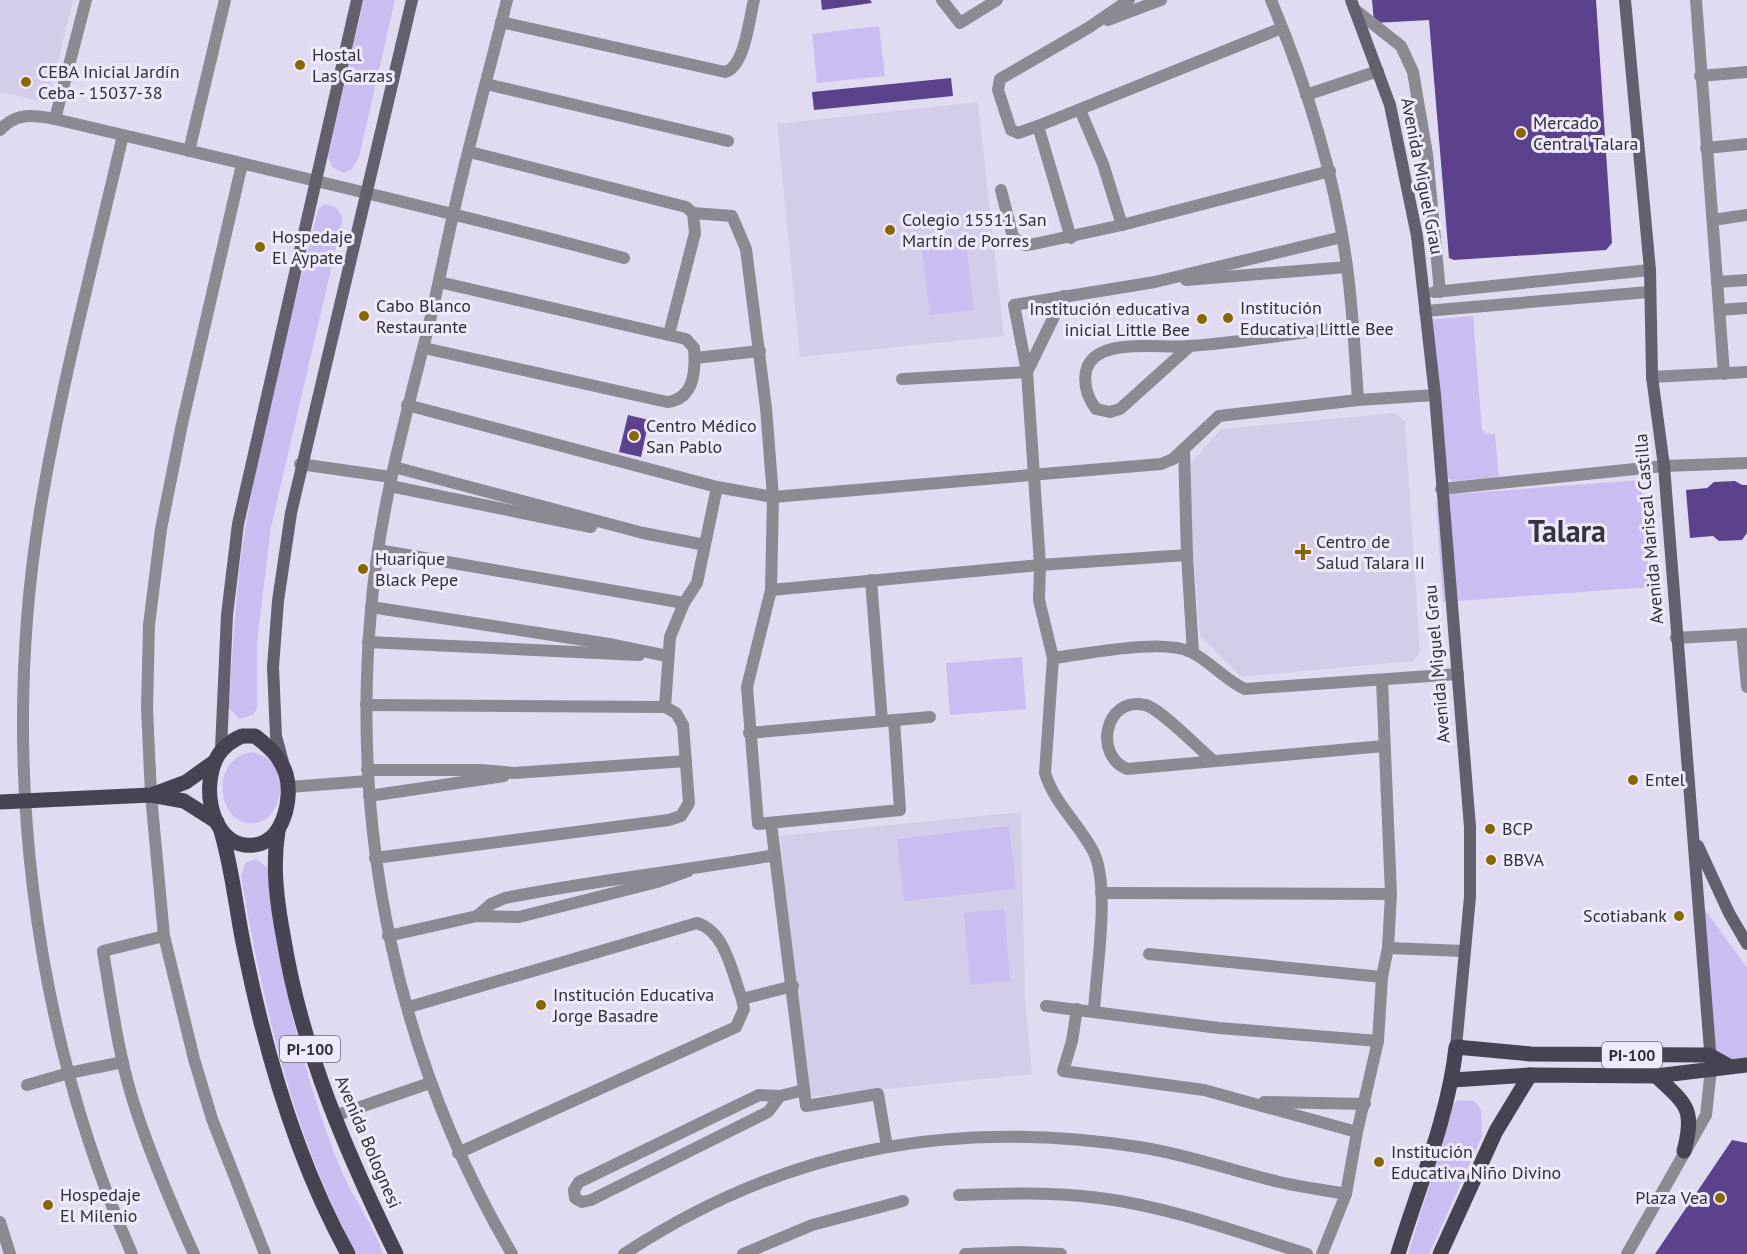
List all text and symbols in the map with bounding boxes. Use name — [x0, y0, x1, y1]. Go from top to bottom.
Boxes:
place label: Hostal Las Garzas — [312, 43, 393, 87]
marker: Hostal Las Garzas — [293, 58, 307, 72]
place label: CEBA Inicial Jardín Ceba - 15037-38 — [38, 60, 180, 104]
marker: CEBA Inicial Jardín Ceba - 15037-38 — [19, 75, 33, 89]
street label: Avenida Miguel Grau — [1396, 96, 1449, 256]
place label: Mercado Central Talara — [1533, 111, 1639, 155]
marker: Mercado Central Talara — [1514, 126, 1528, 140]
place label: Colegio 15511 San Martín de Porres — [902, 208, 1047, 252]
marker: Colegio 15511 San Martín de Porres — [883, 223, 897, 237]
place label: Hospedaje El Aypate — [272, 225, 353, 269]
marker: Hospedaje El Aypate — [253, 240, 267, 254]
place label: Cabo Blanco Restaurante — [376, 294, 471, 338]
place label: Institución Educativa Little Bee — [1240, 296, 1394, 340]
place label: Institución educativa inicial Little Bee — [1029, 297, 1190, 341]
marker: Cabo Blanco Restaurante — [357, 309, 371, 323]
marker: Institución Educativa Little Bee — [1221, 311, 1235, 325]
marker: Institución educativa inicial Little Bee — [1195, 312, 1209, 326]
place label: Centro Médico San Pablo — [646, 414, 757, 458]
marker: Centro Médico San Pablo — [627, 429, 641, 443]
street label: Avenida Mariscal Castilla — [1629, 433, 1668, 625]
district label: Talara — [1528, 511, 1606, 550]
place label: Centro de Salud Talara II — [1316, 530, 1425, 574]
marker: Centro de Salud Talara II — [1294, 543, 1312, 561]
place label: Huarique Black Pepe — [375, 547, 458, 591]
marker: Huarique Black Pepe — [356, 562, 370, 576]
street label: Avenida Miguel Grau — [1418, 584, 1455, 744]
place label: Entel — [1645, 768, 1686, 791]
marker: Entel — [1626, 773, 1640, 787]
place label: BCP — [1502, 817, 1533, 840]
marker: BCP — [1483, 822, 1497, 836]
place label: BBVA — [1503, 848, 1544, 871]
marker: BBVA — [1484, 853, 1498, 867]
place label: Scotiabank — [1583, 904, 1667, 927]
marker: Scotiabank — [1672, 909, 1686, 923]
place label: Institución Educativa Jorge Basadre — [552, 983, 714, 1027]
marker: Institución Educativa Jorge Basadre — [534, 998, 548, 1012]
road number: PI-100 — [280, 1036, 340, 1062]
road number: PI-100 — [1602, 1042, 1662, 1068]
street label: Avenida Bolognesi — [330, 1072, 407, 1212]
place label: Institución Educativa Niño Divino — [1391, 1140, 1561, 1184]
marker: Institución Educativa Niño Divino — [1372, 1155, 1386, 1169]
place label: Hospedaje El Milenio — [60, 1183, 141, 1227]
place label: Plaza Vea — [1635, 1186, 1708, 1209]
marker: Plaza Vea — [1713, 1191, 1727, 1205]
marker: Hospedaje El Milenio — [41, 1198, 55, 1212]

